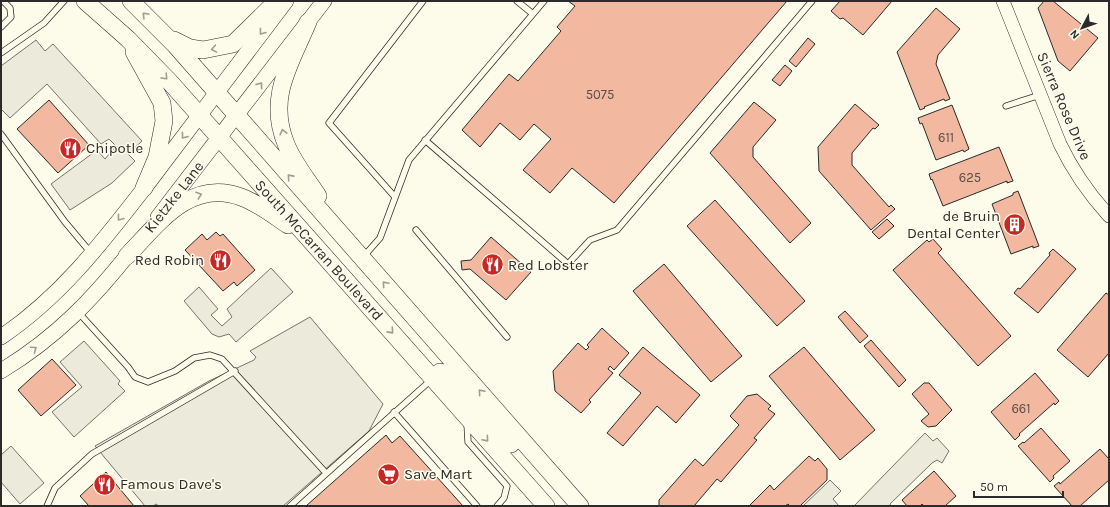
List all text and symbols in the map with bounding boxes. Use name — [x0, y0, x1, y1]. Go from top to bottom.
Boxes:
north arrow — [1062, 8, 1102, 48]
one-way arrow — [142, 12, 150, 20]
text: N — [1067, 27, 1082, 41]
one-way arrow — [259, 28, 267, 35]
one-way arrow — [211, 44, 217, 52]
street label: Sierra Rose Drive — [1033, 49, 1095, 163]
one-way arrow — [160, 72, 168, 80]
one-way arrow — [255, 83, 262, 90]
house number: 5075 — [586, 87, 614, 102]
one-way arrow — [280, 129, 288, 135]
house number: 611 — [938, 130, 954, 145]
one-way arrow — [182, 132, 189, 139]
restaurant icon: Chipotle — [58, 135, 84, 161]
place label: Chipotle — [86, 139, 143, 157]
street label: Kietzke Lane — [140, 158, 208, 236]
house number: 625 — [959, 170, 981, 185]
one-way arrow — [287, 174, 294, 181]
street label: South McCarran Boulevard — [251, 176, 387, 324]
one-way arrow — [195, 191, 202, 200]
place label: de Bruin Dental Center — [907, 207, 1001, 242]
building icon: de Bruin Dental Center — [1002, 212, 1028, 238]
one-way arrow — [118, 214, 125, 221]
restaurant icon: Red Robin — [207, 247, 233, 273]
place label: Red Robin — [135, 251, 204, 269]
restaurant icon: Red Lobster — [479, 252, 505, 278]
place label: Red Lobster — [508, 256, 589, 274]
one-way arrow — [383, 282, 390, 289]
one-way arrow — [386, 326, 393, 334]
one-way arrow — [29, 347, 36, 354]
one-way arrow — [478, 390, 485, 397]
house number: 661 — [1011, 401, 1031, 416]
one-way arrow — [482, 434, 489, 441]
supermarket icon: Save Mart — [375, 461, 401, 487]
place label: Save Mart — [404, 465, 473, 483]
restaurant icon: Famous Dave's — [92, 471, 118, 497]
scale bar — [974, 473, 1063, 499]
place label: Famous Dave's — [120, 475, 222, 493]
text: 50 m — [980, 480, 1008, 494]

